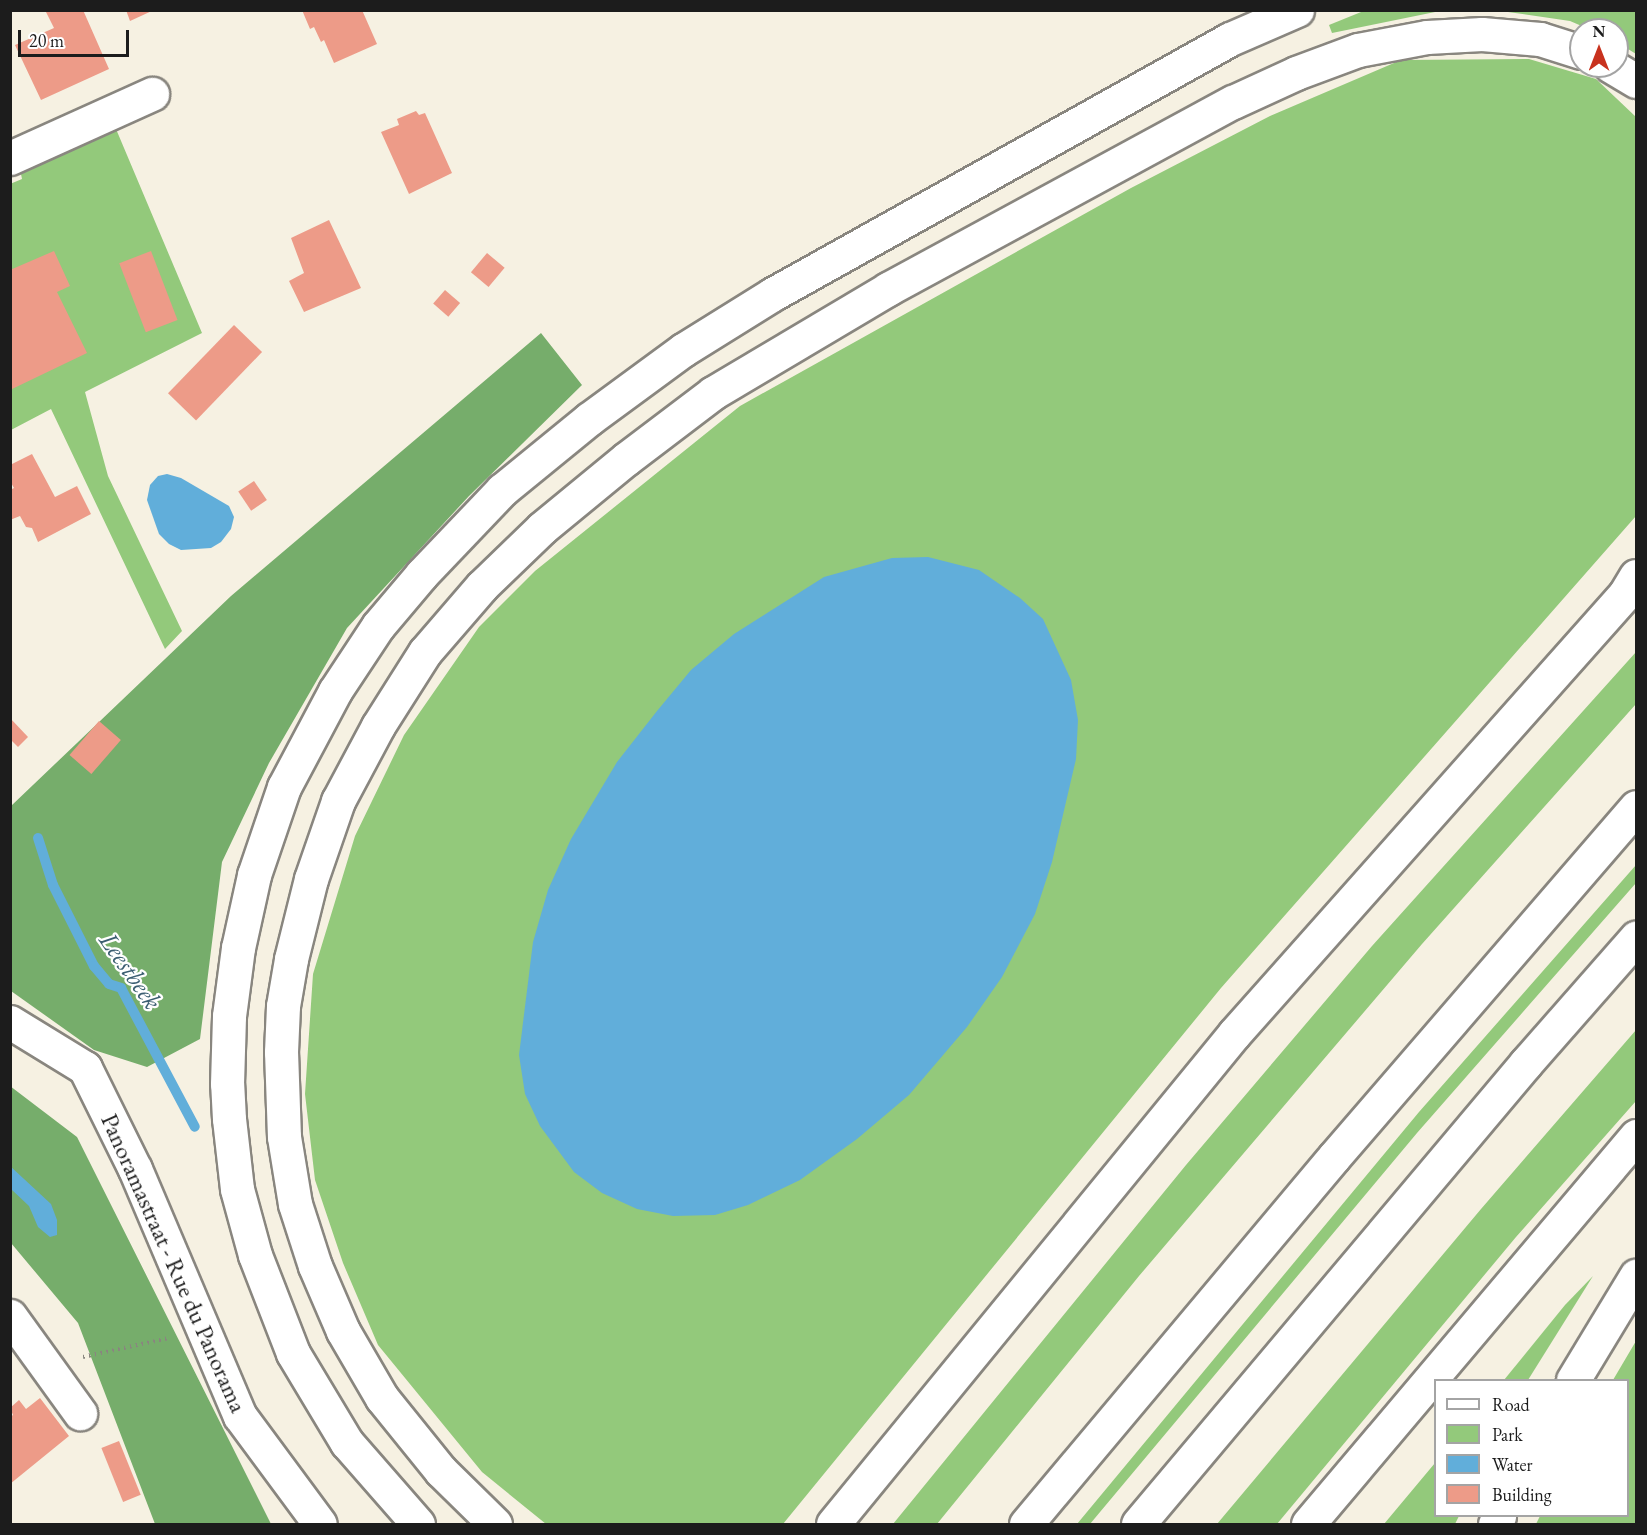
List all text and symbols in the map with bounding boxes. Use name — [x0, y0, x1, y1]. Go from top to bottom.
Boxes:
scale bar — [21, 18, 132, 56]
north arrow — [1569, 18, 1629, 78]
text: N — [1593, 21, 1605, 42]
text: 20 m — [29, 29, 64, 52]
water label: Leestbeek — [92, 926, 168, 1016]
street label: Panoramastraat - Rue du Panorama — [95, 1109, 253, 1417]
legend — [1434, 1379, 1629, 1517]
text: Road — [1492, 1393, 1530, 1416]
text: Park — [1492, 1423, 1523, 1446]
text: Water — [1492, 1453, 1533, 1476]
text: Building — [1492, 1483, 1552, 1506]

